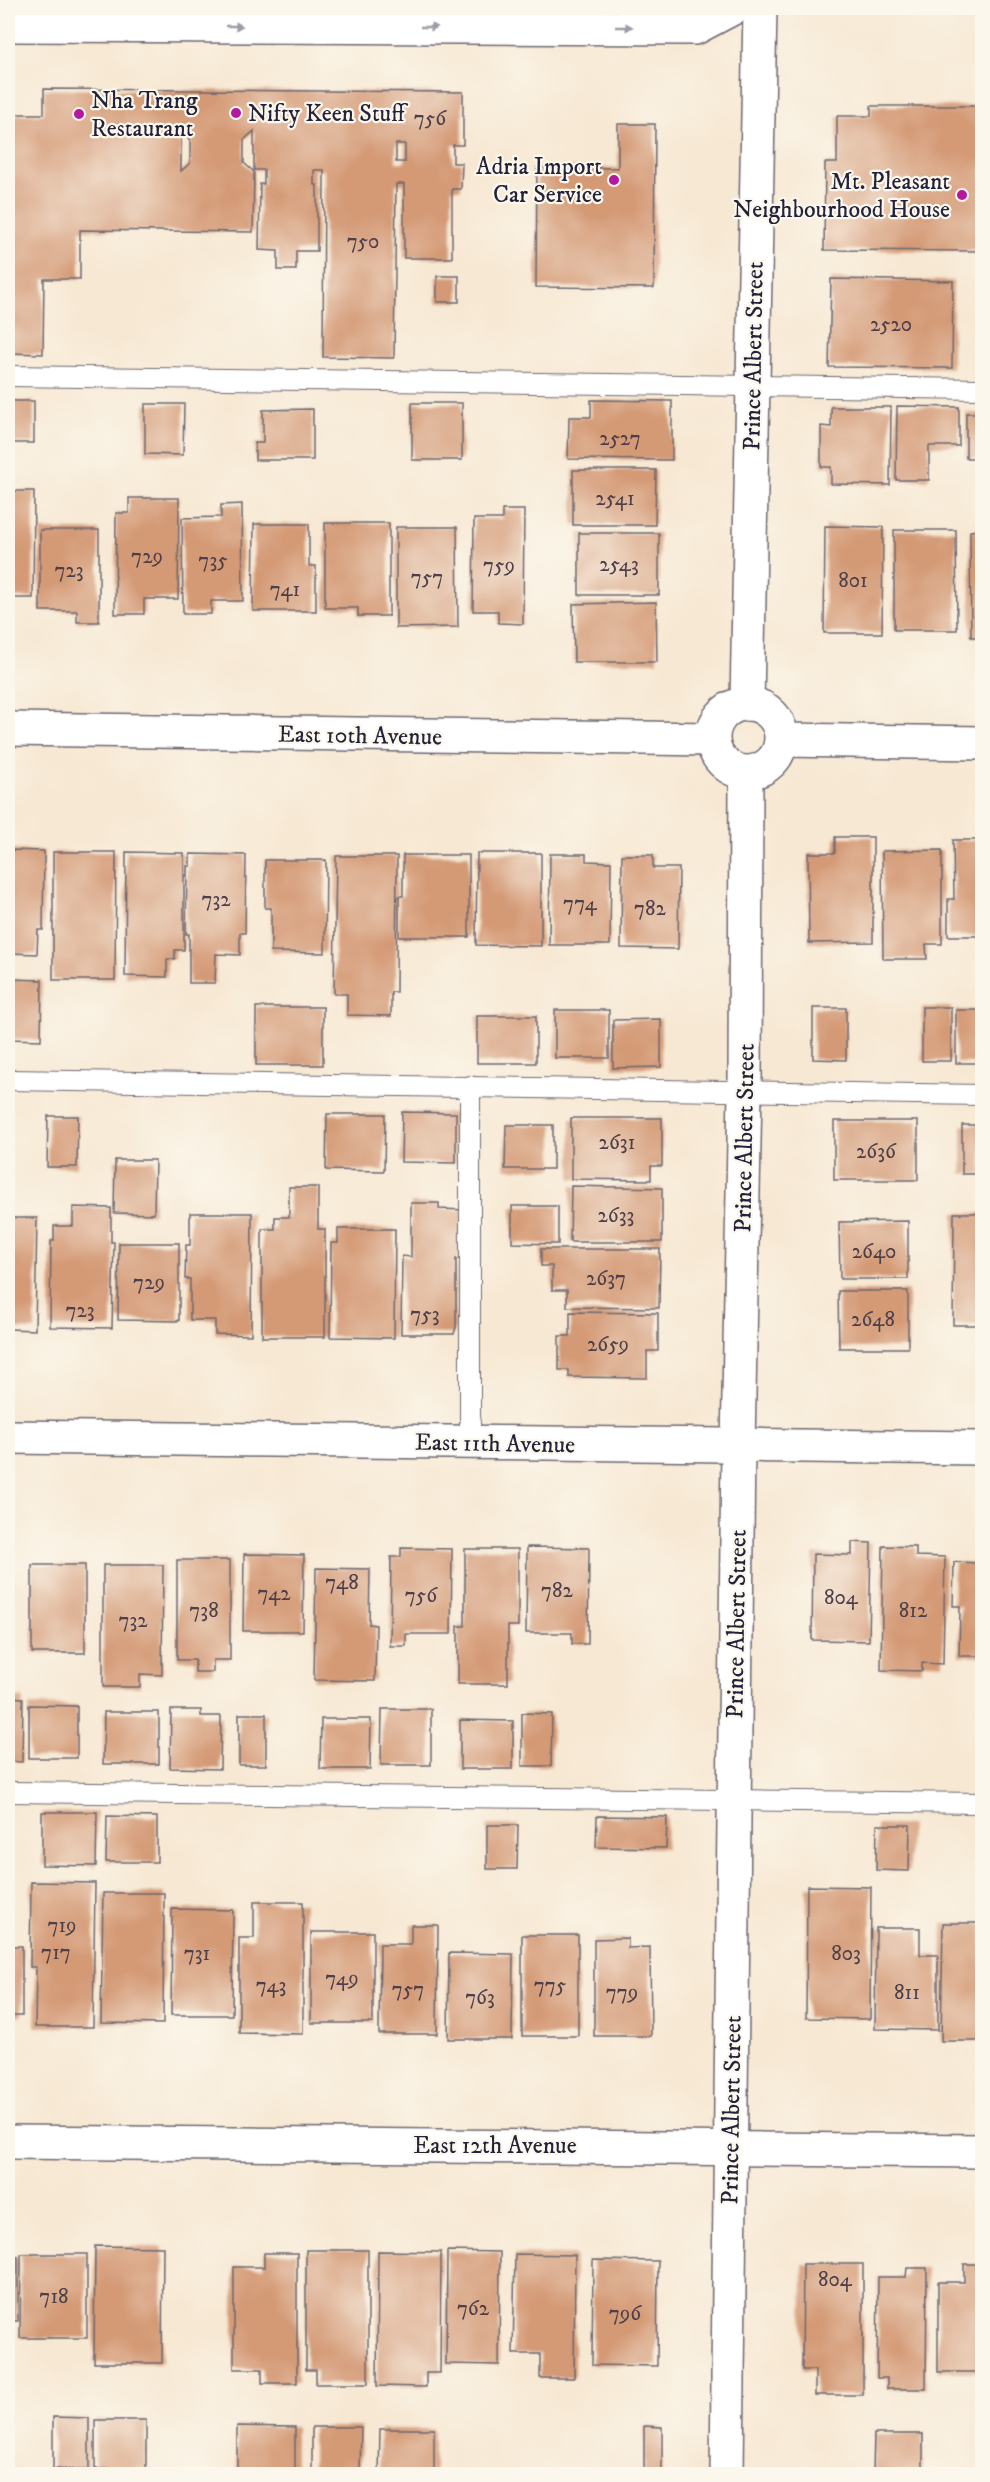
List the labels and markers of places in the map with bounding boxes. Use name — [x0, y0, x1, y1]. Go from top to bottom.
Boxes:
place label: Nha Trang Restaurant — [91, 86, 198, 144]
place label: Nifty Keen Stuff — [248, 99, 408, 129]
marker: Nifty Keen Stuff — [229, 106, 243, 120]
marker: Nha Trang Restaurant — [72, 107, 86, 121]
place label: Adria Import Car Service — [476, 152, 602, 210]
place label: Mt. Pleasant Neighbourhood House — [733, 167, 950, 225]
marker: Adria Import Car Service — [607, 173, 621, 187]
marker: Mt. Pleasant Neighbourhood House — [955, 188, 969, 202]

